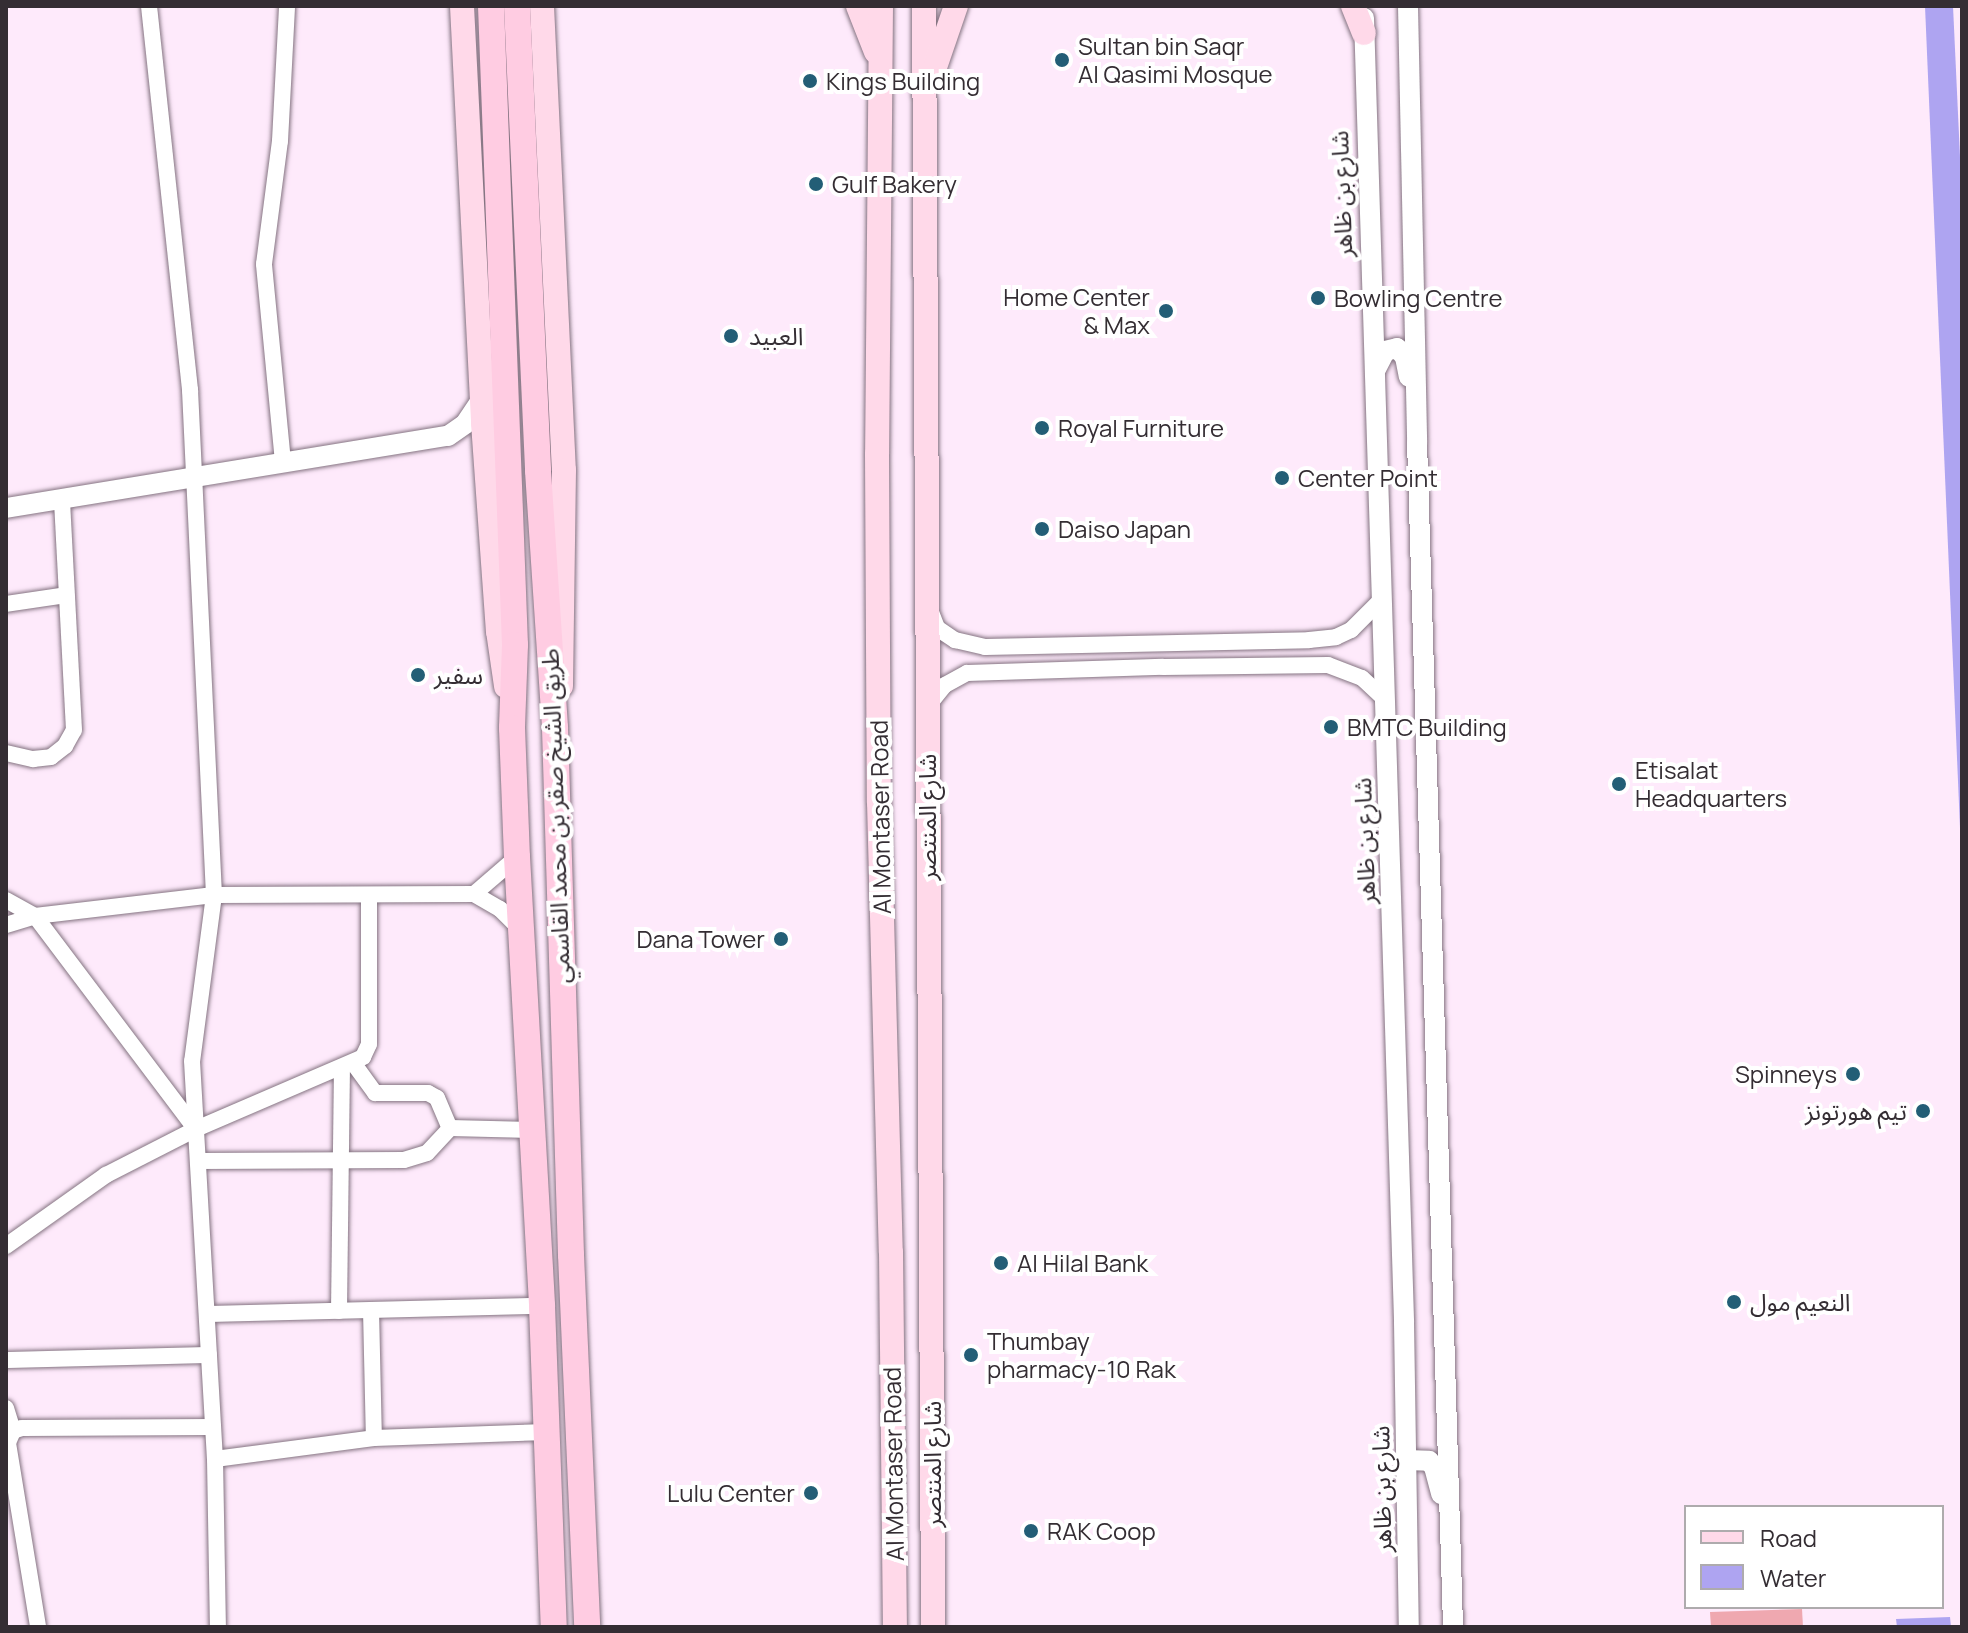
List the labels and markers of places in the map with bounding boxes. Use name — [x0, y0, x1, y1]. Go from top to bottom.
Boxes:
place label: Sultan bin Saqr Al Qasimi Mosque — [1078, 32, 1273, 88]
marker: Sultan bin Saqr Al Qasimi Mosque — [1053, 51, 1071, 69]
place label: Kings Building — [826, 67, 980, 95]
marker: Kings Building — [801, 72, 819, 90]
place label: Gulf Bakery — [832, 170, 957, 198]
marker: Gulf Bakery — [807, 175, 825, 193]
place label: Home Center & Max — [1003, 283, 1150, 339]
place label: Bowling Centre — [1334, 284, 1502, 312]
marker: Bowling Centre — [1309, 289, 1327, 307]
marker: Home Center & Max — [1157, 302, 1175, 320]
place label: العبيد — [749, 322, 803, 350]
marker: العبيد — [720, 325, 742, 347]
place label: Royal Furniture — [1058, 414, 1224, 442]
marker: Royal Furniture — [1033, 419, 1051, 437]
place label: Center Point — [1298, 464, 1438, 492]
marker: Center Point — [1273, 469, 1291, 487]
place label: Daiso Japan — [1058, 515, 1191, 543]
marker: Daiso Japan — [1033, 520, 1051, 538]
place label: سفير — [434, 661, 483, 689]
marker: سفير — [409, 666, 427, 684]
place label: BMTC Building — [1347, 713, 1507, 741]
marker: BMTC Building — [1322, 718, 1340, 736]
place label: Etisalat Headquarters — [1635, 756, 1787, 812]
marker: Etisalat Headquarters — [1610, 775, 1628, 793]
place label: Dana Tower — [636, 925, 765, 953]
marker: Dana Tower — [772, 930, 790, 948]
place label: Spinneys — [1735, 1060, 1837, 1088]
marker: Spinneys — [1844, 1065, 1862, 1083]
place label: تيم هورتونز — [1805, 1097, 1907, 1125]
marker: تيم هورتونز — [1914, 1102, 1932, 1120]
place label: Al Hilal Bank — [1017, 1249, 1148, 1277]
marker: Al Hilal Bank — [992, 1254, 1010, 1272]
place label: النعيم مول — [1750, 1288, 1851, 1316]
marker: النعيم مول — [1725, 1293, 1743, 1311]
place label: Thumbay pharmacy-10 Rak — [987, 1327, 1176, 1383]
marker: Thumbay pharmacy-10 Rak — [962, 1346, 980, 1364]
place label: Lulu Center — [667, 1479, 795, 1507]
marker: Lulu Center — [802, 1484, 820, 1502]
place label: RAK Coop — [1047, 1517, 1156, 1545]
marker: RAK Coop — [1022, 1522, 1040, 1540]

